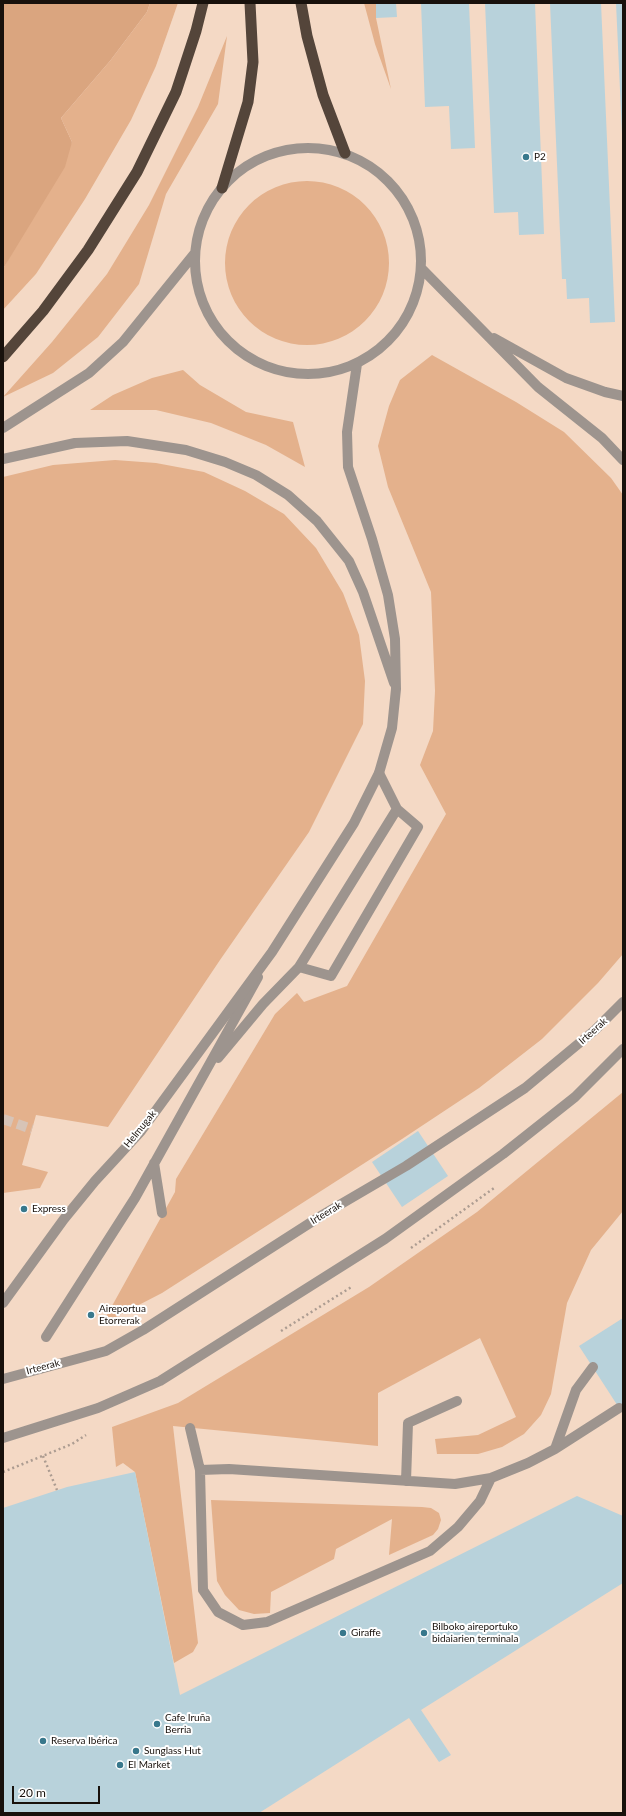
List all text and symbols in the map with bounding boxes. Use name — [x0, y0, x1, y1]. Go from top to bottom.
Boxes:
place label: P2 — [534, 151, 546, 163]
marker: P2 — [521, 152, 531, 162]
street label: Irteerak — [576, 1015, 610, 1047]
street label: Helmugak — [121, 1108, 159, 1150]
street label: Irteerak — [308, 1199, 344, 1227]
place label: Express — [32, 1203, 66, 1215]
marker: Express — [19, 1204, 29, 1214]
place label: Aireportua Etorrerak — [99, 1303, 146, 1326]
marker: Aireportua Etorrerak — [86, 1310, 96, 1320]
street label: Irteerak — [25, 1357, 61, 1377]
place label: Bilboko aireportuko bidaiarien terminala — [432, 1621, 518, 1644]
place label: Giraffe — [351, 1627, 381, 1639]
marker: Giraffe — [338, 1628, 348, 1638]
marker: Bilboko aireportuko bidaiarien terminala — [419, 1628, 429, 1638]
place label: Cafe Iruña Berria — [165, 1712, 210, 1736]
marker: Cafe Iruña Berria — [152, 1719, 162, 1729]
place label: Reserva Ibérica — [51, 1735, 117, 1747]
marker: Reserva Ibérica — [38, 1736, 48, 1746]
place label: Sunglass Hut — [144, 1745, 201, 1757]
marker: Sunglass Hut — [131, 1746, 141, 1756]
place label: El Market — [128, 1759, 170, 1771]
marker: El Market — [115, 1760, 125, 1770]
scale bar — [14, 1778, 102, 1804]
text: 20 m — [19, 1785, 46, 1800]

